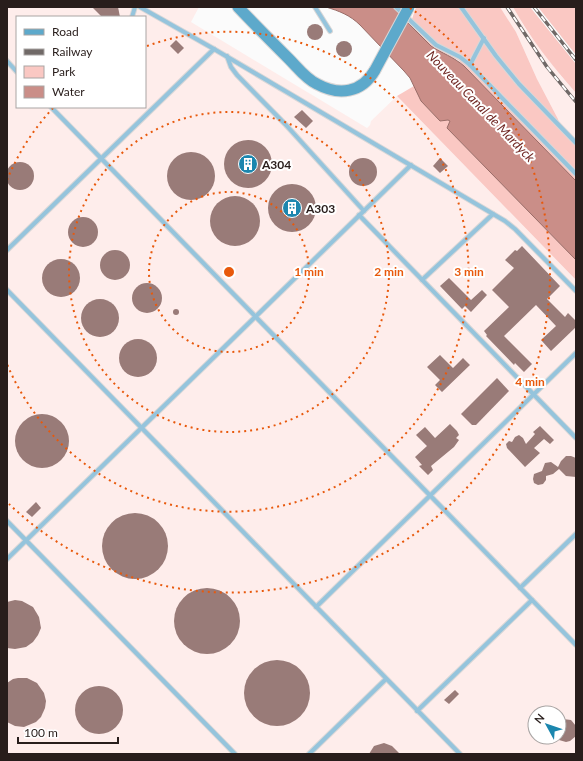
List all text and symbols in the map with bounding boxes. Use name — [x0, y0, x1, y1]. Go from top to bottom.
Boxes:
legend — [16, 16, 146, 108]
text: Road — [52, 24, 79, 39]
text: Railway — [52, 44, 93, 59]
water label: Nouveau Canal de Mardyck — [424, 47, 539, 166]
text: Park — [52, 64, 76, 79]
text: Water — [52, 84, 85, 99]
building icon: A304 — [237, 153, 259, 175]
place label: A304 — [261, 157, 291, 172]
building icon: A303 — [281, 197, 303, 219]
place label: A303 — [305, 201, 335, 216]
text: 1 min — [294, 264, 324, 279]
text: 2 min — [374, 264, 404, 279]
text: 3 min — [454, 264, 484, 279]
centre of rings — [222, 265, 236, 279]
text: 4 min — [515, 374, 545, 389]
north arrow — [527, 705, 567, 745]
text: N — [531, 711, 547, 726]
scale bar — [18, 719, 118, 745]
text: 100 m — [24, 725, 58, 740]

